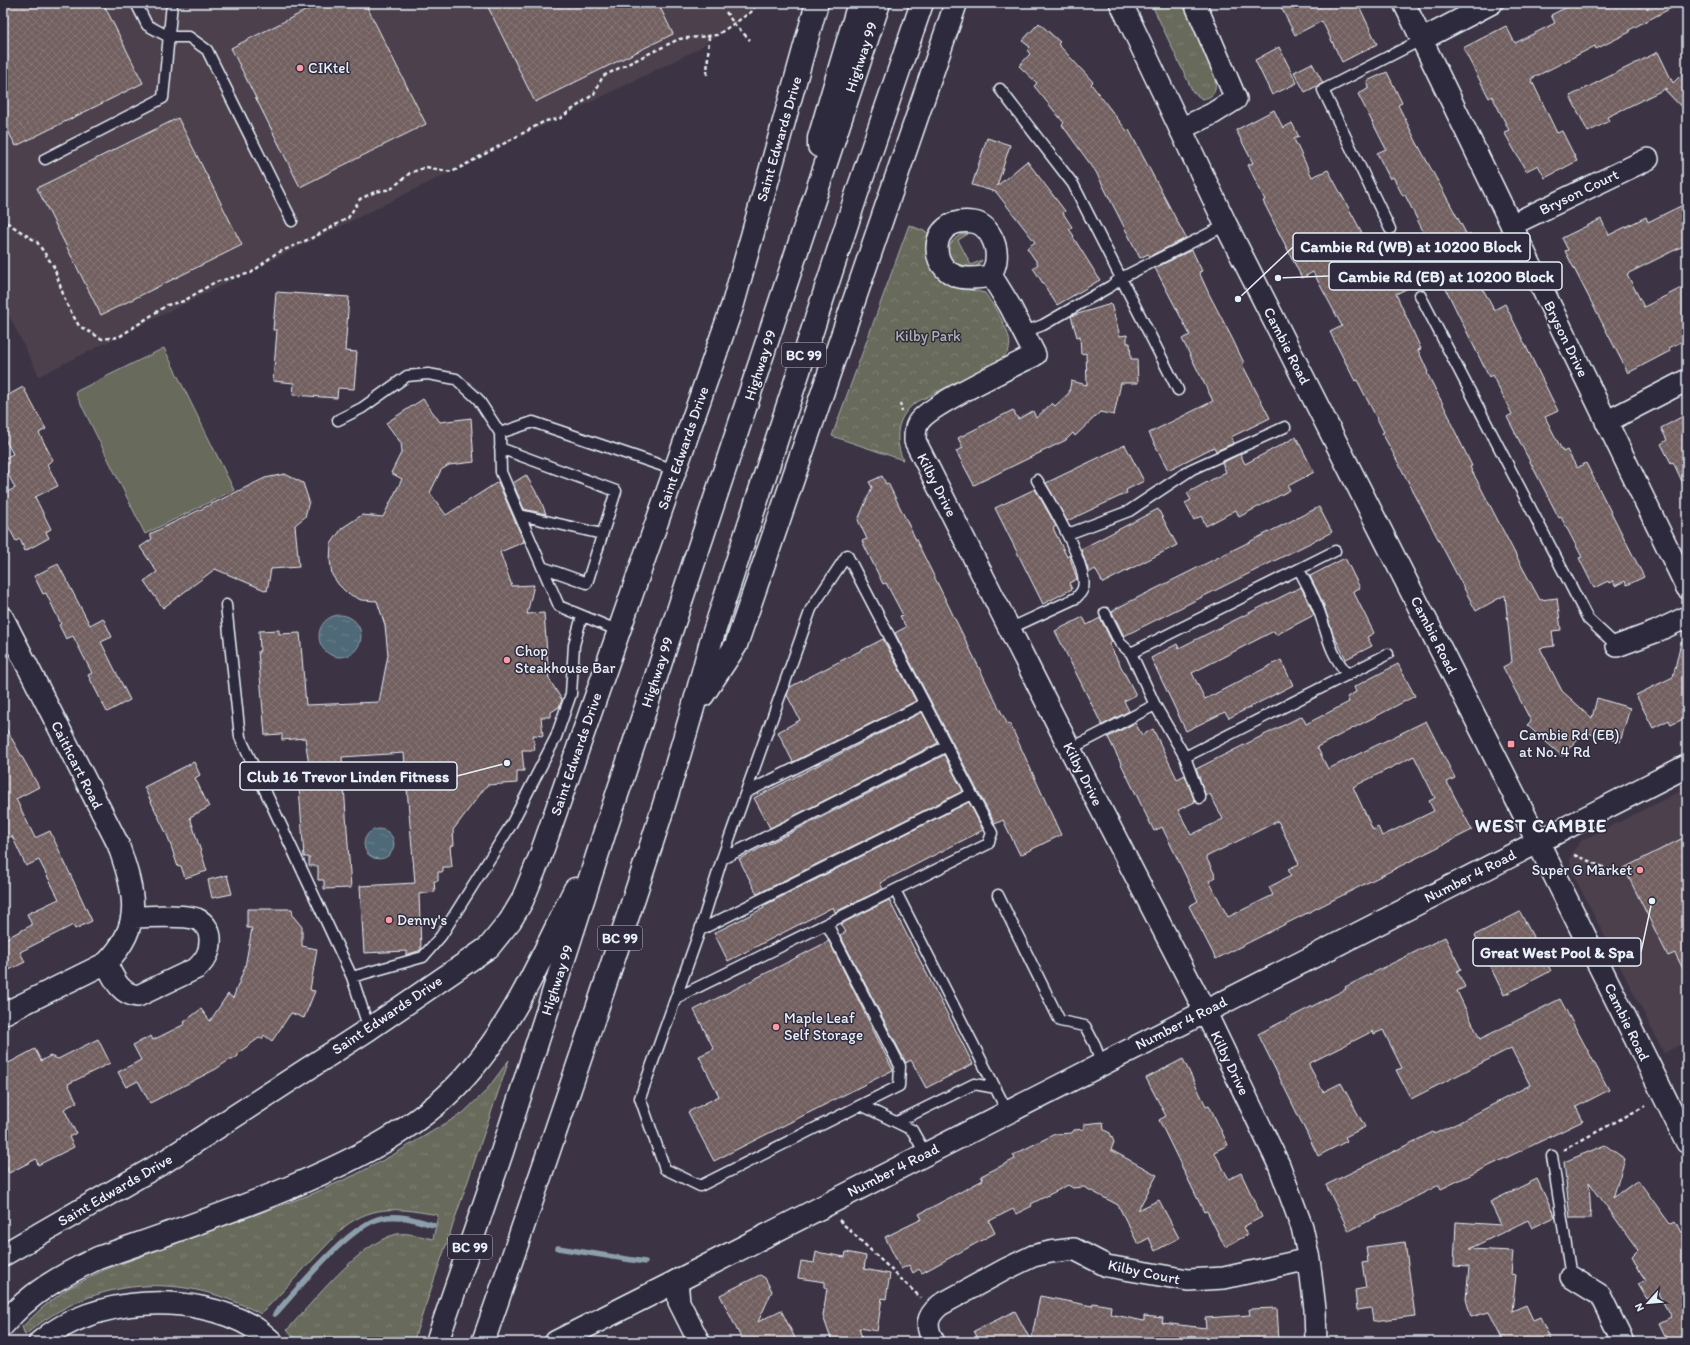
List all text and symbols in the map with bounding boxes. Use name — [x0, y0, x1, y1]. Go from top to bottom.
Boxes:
street label: Highway 99 — [841, 19, 881, 95]
place label: CIKtel — [308, 59, 350, 77]
marker: CIKtel — [295, 63, 305, 73]
street label: Saint Edwards Drive — [753, 74, 805, 204]
street label: Bryson Court — [1536, 165, 1622, 219]
callout: Cambie Rd (WB) at 10200 Block — [1293, 233, 1530, 261]
text: Cambie Rd (WB) at 10200 Block — [1300, 237, 1522, 257]
callout: Cambie Rd (EB) at 10200 Block — [1329, 262, 1562, 290]
text: Cambie Rd (EB) at 10200 Block — [1338, 267, 1555, 287]
street label: Bryson Drive — [1540, 298, 1592, 380]
street label: Cambie Road — [1260, 304, 1315, 388]
street label: Highway 99 — [740, 327, 780, 403]
park label: Kilby Park — [895, 327, 961, 345]
road number: BC 99 — [782, 343, 826, 367]
street label: Saint Edwards Drive — [653, 384, 713, 512]
street label: Kilby Drive — [913, 450, 961, 520]
street label: Cambie Road — [1407, 593, 1462, 677]
street label: Highway 99 — [637, 634, 677, 710]
place label: Chop Steakhouse Bar — [515, 642, 616, 677]
marker: Chop Steakhouse Bar — [502, 655, 512, 665]
street label: Saint Edwards Drive — [546, 690, 606, 818]
street label: Caithcart Road — [47, 718, 107, 812]
place label: Cambie Rd (EB) at No. 4 Rd — [1519, 726, 1619, 761]
street label: Kilby Drive — [1059, 739, 1107, 809]
marker: Cambie Rd (EB) at No. 4 Rd — [1506, 739, 1516, 749]
callout: Club 16 Trevor Linden Fitness — [240, 762, 457, 790]
text: Club 16 Trevor Linden Fitness — [247, 767, 449, 786]
district label: WEST CAMBIE — [1475, 814, 1607, 837]
street label: Number 4 Road — [1421, 845, 1519, 907]
place label: Super G Market — [1532, 861, 1632, 879]
marker: Super G Market — [1635, 865, 1645, 875]
place label: Denny's — [397, 911, 447, 929]
marker: Denny's — [384, 915, 394, 925]
road number: BC 99 — [598, 926, 642, 950]
callout: Great West Pool & Spa — [1473, 938, 1641, 966]
street label: Highway 99 — [537, 942, 577, 1018]
text: Great West Pool & Spa — [1480, 943, 1635, 963]
street label: Saint Edwards Drive — [328, 971, 446, 1059]
street label: Cambie Road — [1600, 980, 1654, 1065]
street label: Number 4 Road — [1132, 992, 1230, 1054]
place label: Maple Leaf Self Storage — [784, 1009, 863, 1044]
marker: Maple Leaf Self Storage — [771, 1022, 781, 1032]
street label: Kilby Drive — [1207, 1028, 1253, 1098]
street label: Number 4 Road — [844, 1139, 942, 1201]
street label: Saint Edwards Drive — [55, 1150, 175, 1230]
road number: BC 99 — [448, 1235, 492, 1259]
street label: Kilby Court — [1106, 1256, 1182, 1288]
north arrow — [1628, 1283, 1668, 1323]
text: N — [1632, 1301, 1647, 1314]

